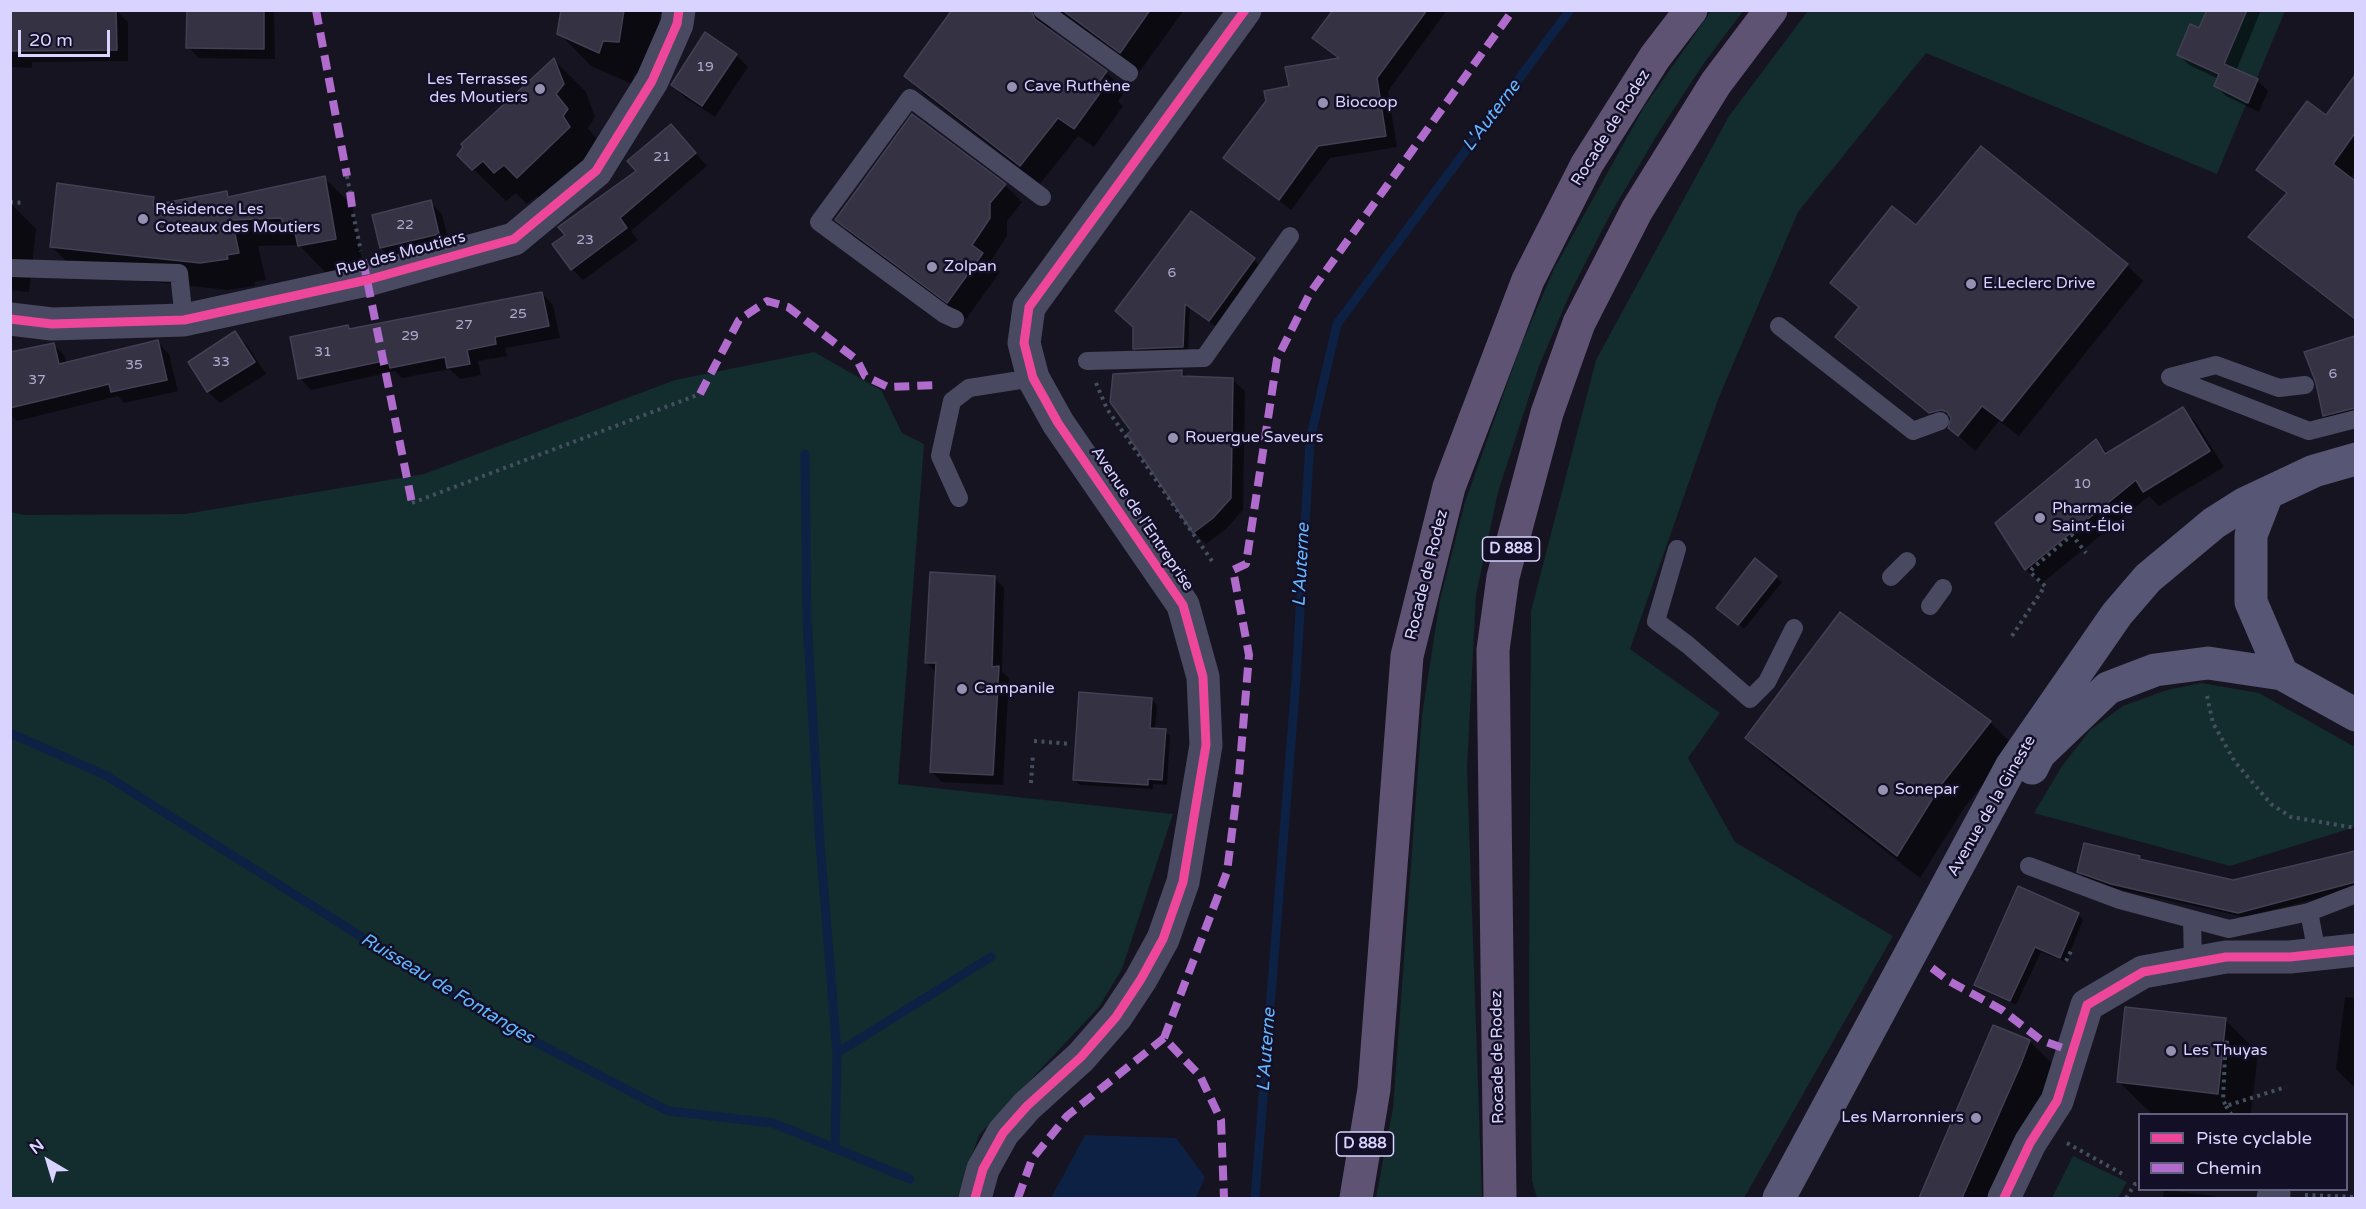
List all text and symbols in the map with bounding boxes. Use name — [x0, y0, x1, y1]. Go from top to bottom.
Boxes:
scale bar — [21, 18, 112, 56]
text: 20 m — [29, 29, 73, 51]
house number: 19 — [696, 59, 714, 75]
street label: Rocade de Rodez — [1567, 66, 1655, 190]
place label: Les Terrasses des Moutiers — [427, 70, 528, 108]
water label: L'Auterne — [1458, 76, 1526, 156]
place label: Cave Ruthène — [1024, 77, 1130, 97]
marker: Cave Ruthène — [1005, 80, 1019, 94]
marker: Les Terrasses des Moutiers — [533, 82, 547, 96]
place label: Biocoop — [1335, 93, 1398, 113]
marker: Biocoop — [1316, 96, 1330, 110]
house number: 21 — [653, 149, 671, 165]
place label: Résidence Les Coteaux des Moutiers — [155, 200, 321, 238]
marker: Résidence Les Coteaux des Moutiers — [136, 212, 150, 226]
house number: 22 — [396, 217, 414, 233]
street label: Rue des Moutiers — [334, 228, 468, 280]
house number: 23 — [576, 232, 594, 248]
place label: Zolpan — [944, 257, 997, 277]
marker: Zolpan — [925, 260, 939, 274]
house number: 6 — [1168, 265, 1176, 281]
place label: E.Leclerc Drive — [1983, 274, 2095, 294]
marker: E.Leclerc Drive — [1964, 277, 1978, 291]
house number: 25 — [509, 306, 527, 322]
house number: 27 — [455, 317, 473, 333]
house number: 29 — [401, 328, 419, 344]
house number: 31 — [314, 344, 332, 360]
house number: 33 — [212, 354, 230, 370]
house number: 35 — [125, 357, 143, 373]
house number: 6 — [2329, 366, 2337, 382]
house number: 37 — [28, 372, 46, 388]
place label: Rouergue Saveurs — [1185, 428, 1324, 448]
marker: Rouergue Saveurs — [1166, 431, 1180, 445]
street label: Avenue de l'Entreprise — [1087, 443, 1197, 595]
house number: 10 — [2073, 476, 2091, 492]
place label: Pharmacie Saint-Éloi — [2052, 499, 2133, 537]
street label: Rocade de Rodez — [1402, 508, 1452, 642]
marker: Pharmacie Saint-Éloi — [2033, 511, 2047, 525]
water label: L'Auterne — [1289, 523, 1315, 607]
road number: D 888 — [1482, 537, 1540, 561]
place label: Campanile — [974, 679, 1055, 699]
marker: Campanile — [955, 682, 969, 696]
street label: Avenue de la Gineste — [1944, 732, 2040, 880]
place label: Sonepar — [1895, 780, 1959, 800]
marker: Sonepar — [1876, 783, 1890, 797]
water label: Ruisseau de Fontanges — [357, 929, 537, 1049]
street label: Rocade de Rodez — [1487, 990, 1509, 1124]
water label: L'Auterne — [1253, 1008, 1281, 1092]
place label: Les Thuyas — [2183, 1041, 2267, 1061]
marker: Les Thuyas — [2164, 1044, 2178, 1058]
place label: Les Marronniers — [1841, 1108, 1964, 1128]
marker: Les Marronniers — [1969, 1111, 1983, 1125]
legend — [2138, 1113, 2348, 1191]
text: Piste cyclable — [2196, 1127, 2312, 1149]
north arrow — [18, 1131, 78, 1191]
road number: D 888 — [1336, 1132, 1394, 1156]
text: N — [26, 1135, 48, 1159]
text: Chemin — [2196, 1157, 2262, 1179]

